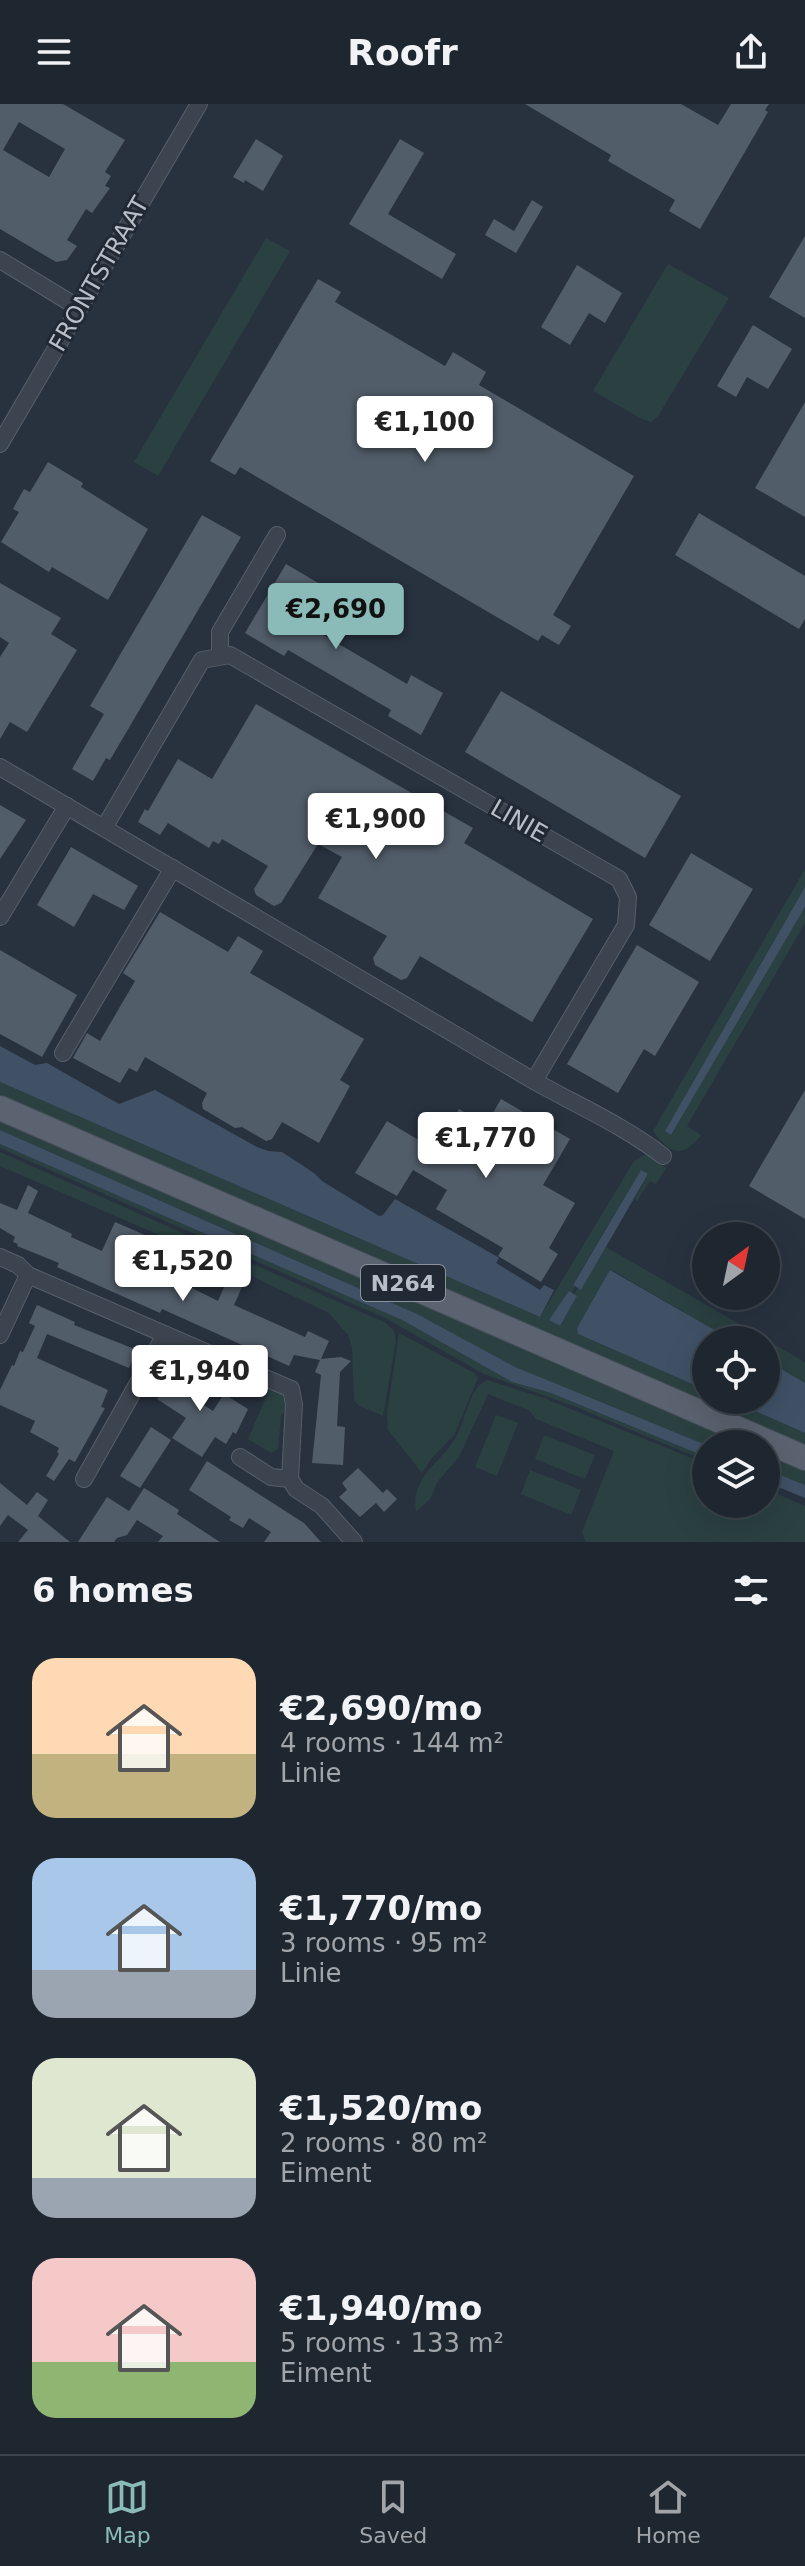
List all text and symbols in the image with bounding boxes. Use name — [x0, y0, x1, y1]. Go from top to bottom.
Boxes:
icon: menu — [32, 30, 76, 74]
icon: share — [729, 30, 773, 74]
text: Roofr — [347, 32, 458, 73]
street label: FRONTSTRAAT — [43, 191, 155, 356]
pin: €1,100 — [360, 396, 490, 464]
text: €1,100 — [375, 407, 475, 437]
pin: €2,690 — [271, 583, 401, 651]
text: €2,690 — [286, 594, 386, 624]
pin: €1,900 — [311, 793, 441, 861]
street label: LINIE — [486, 794, 552, 848]
text: €1,900 — [326, 804, 426, 834]
pin: €1,770 — [421, 1112, 551, 1180]
text: €1,770 — [436, 1123, 536, 1153]
north arrow — [692, 1222, 780, 1310]
map controls — [692, 1222, 780, 1518]
pin: €1,520 — [118, 1235, 248, 1303]
text: €1,520 — [133, 1246, 233, 1276]
road number: N264 — [361, 1265, 445, 1301]
button: locate — [692, 1326, 780, 1414]
pin: €1,940 — [135, 1345, 265, 1413]
text: €1,940 — [150, 1356, 250, 1386]
button: layers — [692, 1430, 780, 1518]
icon: filters — [729, 1568, 773, 1612]
text: 6 homes — [32, 1570, 194, 1610]
text: €2,690/mo — [280, 1688, 482, 1728]
icon: home — [96, 1690, 192, 1786]
text: 4 rooms · 144 m² — [280, 1728, 504, 1758]
text: Linie — [280, 1758, 341, 1788]
text: €1,770/mo — [280, 1888, 482, 1928]
icon: home — [96, 1890, 192, 1986]
text: 3 rooms · 95 m² — [280, 1928, 488, 1958]
text: Linie — [280, 1958, 341, 1988]
text: €1,520/mo — [280, 2088, 482, 2128]
icon: home — [96, 2090, 192, 2186]
text: 2 rooms · 80 m² — [280, 2128, 488, 2158]
text: Eiment — [280, 2158, 372, 2188]
text: €1,940/mo — [280, 2288, 482, 2328]
icon: home — [96, 2290, 192, 2386]
text: 5 rooms · 133 m² — [280, 2328, 504, 2358]
text: Eiment — [280, 2358, 372, 2388]
tab: Map — [104, 2475, 151, 2548]
tab: Saved — [359, 2475, 427, 2548]
tab: Home — [636, 2475, 701, 2548]

